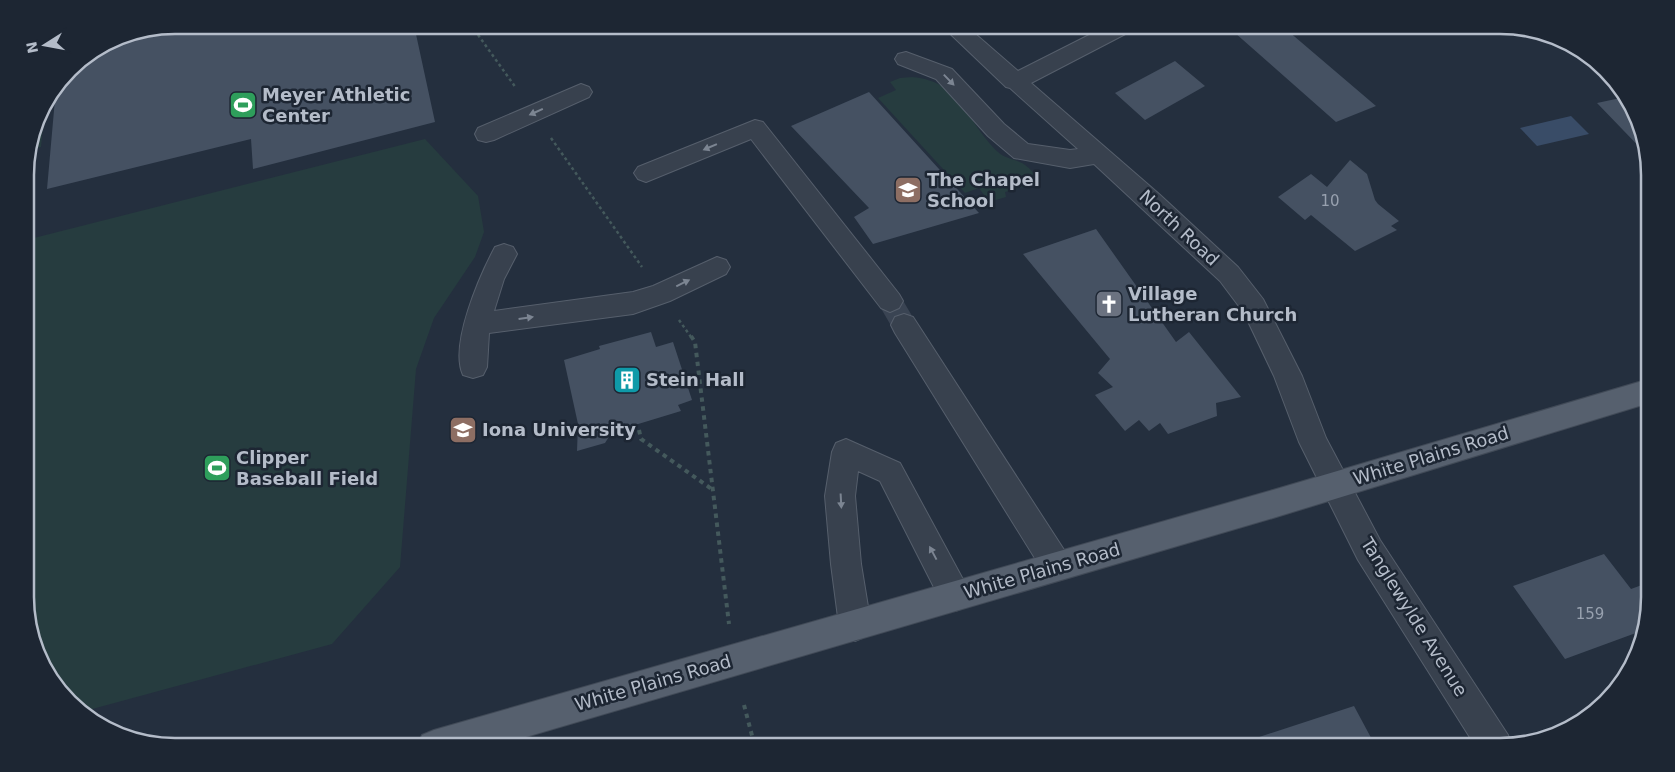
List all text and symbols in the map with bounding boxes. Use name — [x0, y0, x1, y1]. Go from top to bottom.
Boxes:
north arrow — [20, 20, 70, 70]
text: N — [23, 40, 41, 55]
one-way arrow — [943, 74, 955, 86]
place label: Meyer Athletic Center — [262, 84, 410, 126]
sports icon: Meyer Athletic Center — [228, 90, 258, 120]
one-way arrow — [529, 109, 543, 117]
one-way arrow — [702, 143, 717, 151]
place label: The Chapel School — [927, 169, 1040, 211]
school or university icon: The Chapel School — [893, 175, 923, 205]
street label: North Road — [1135, 185, 1224, 270]
house number: 10 — [1320, 192, 1340, 210]
one-way arrow — [676, 279, 690, 287]
place label: Village Lutheran Church — [1128, 283, 1297, 325]
church icon: Village Lutheran Church — [1094, 289, 1124, 319]
one-way arrow — [518, 313, 534, 321]
building icon: Stein Hall — [612, 365, 642, 395]
place label: Stein Hall — [646, 369, 745, 390]
school or university icon: Iona University — [448, 415, 478, 445]
place label: Iona University — [482, 419, 636, 440]
street label: White Plains Road — [1351, 422, 1511, 489]
place label: Clipper Baseball Field — [236, 447, 378, 489]
sports icon: Clipper Baseball Field — [202, 453, 232, 483]
one-way arrow — [837, 493, 845, 509]
street label: Tanglewylde Avenue — [1356, 533, 1472, 700]
street label: White Plains Road — [961, 538, 1122, 603]
one-way arrow — [929, 545, 937, 560]
house number: 159 — [1576, 605, 1604, 623]
street label: White Plains Road — [572, 650, 733, 715]

